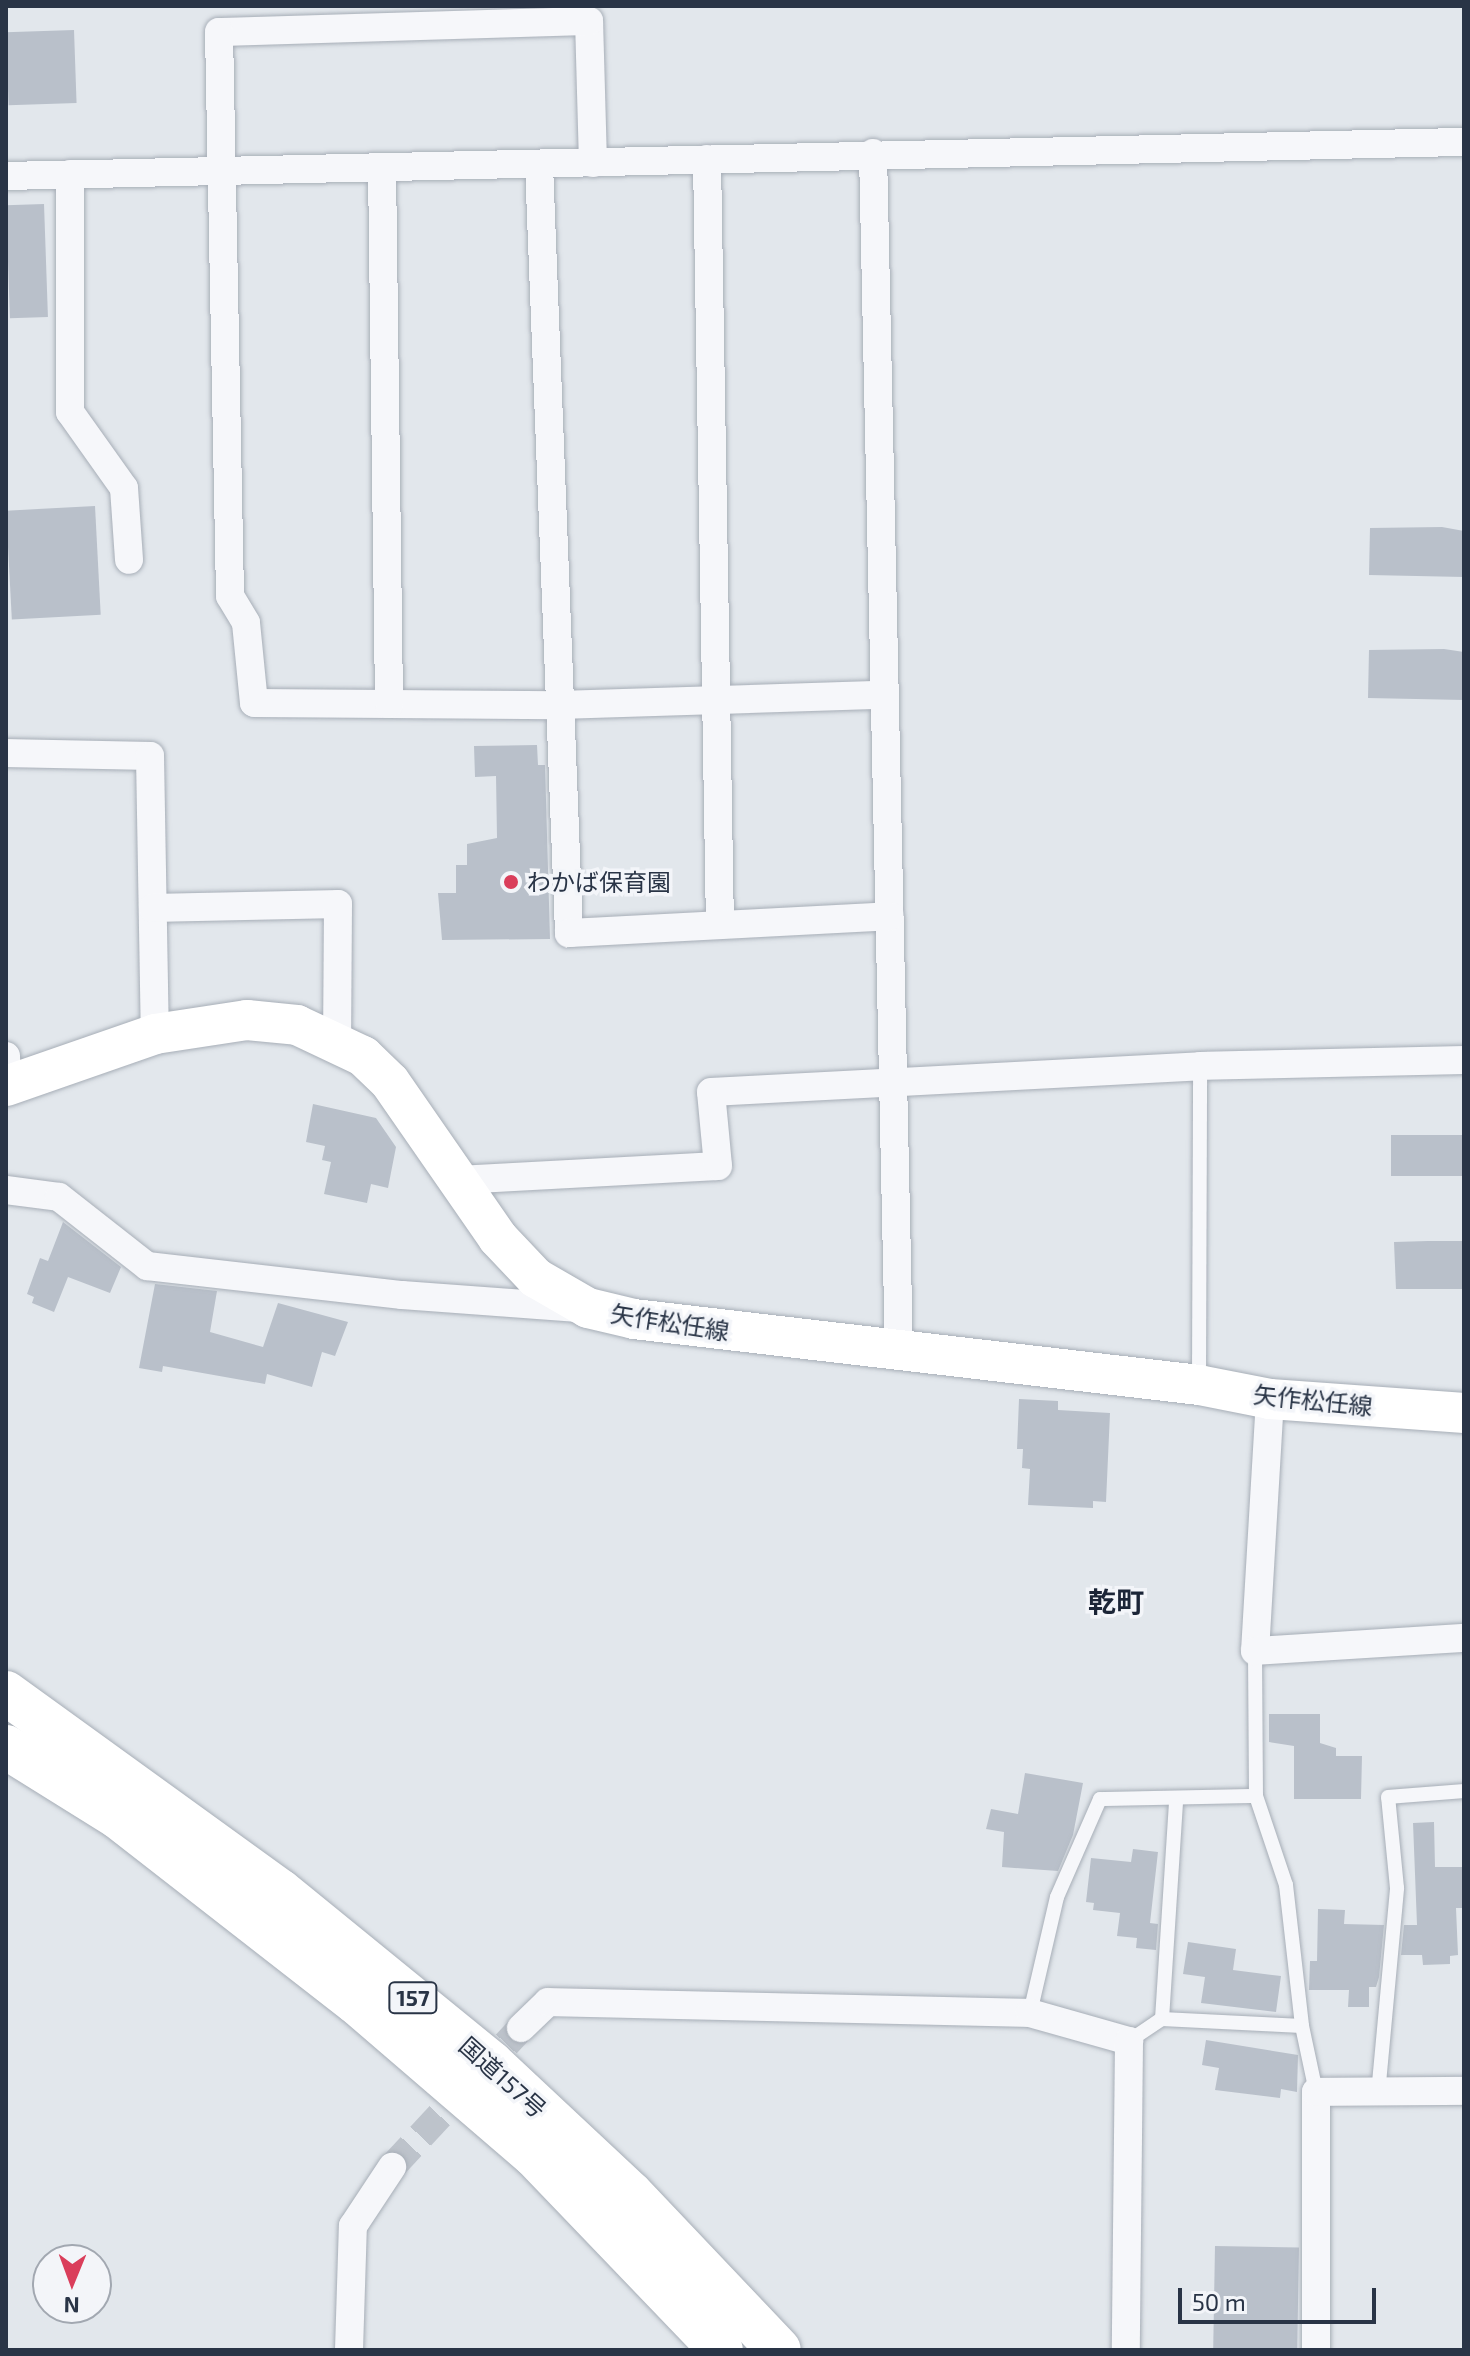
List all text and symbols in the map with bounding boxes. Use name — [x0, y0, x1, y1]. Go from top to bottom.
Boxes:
place label: わかば保育園 — [527, 868, 671, 896]
marker: わかば保育園 — [502, 873, 520, 891]
street label: 矢作松任線 — [608, 1298, 732, 1346]
street label: 矢作松任線 — [1252, 1379, 1374, 1421]
district label: 乾町 — [1088, 1584, 1144, 1618]
road number: 157 — [387, 1980, 439, 2016]
street label: 国道157号 — [454, 2031, 552, 2123]
north arrow — [32, 2244, 112, 2324]
scale bar — [1182, 2272, 1380, 2322]
text: 50 m — [1192, 2287, 1246, 2316]
text: N — [63, 2293, 80, 2319]

